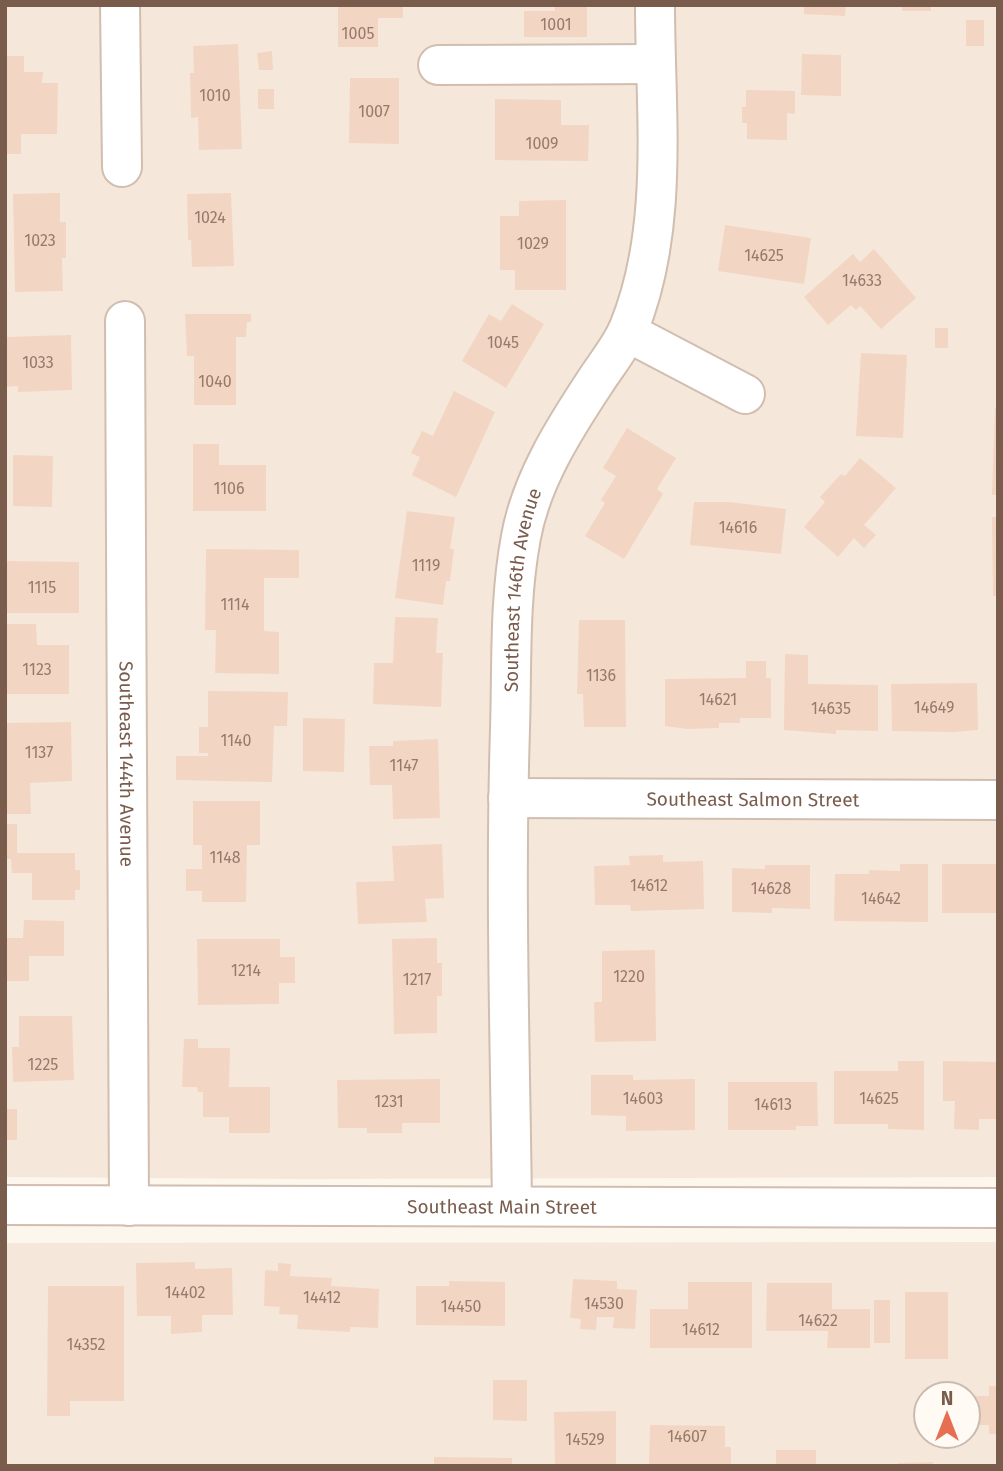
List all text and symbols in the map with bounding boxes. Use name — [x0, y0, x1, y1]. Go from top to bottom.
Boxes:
house number: 1001 — [540, 15, 572, 34]
house number: 1005 — [342, 24, 374, 43]
house number: 1010 — [199, 86, 231, 105]
house number: 1007 — [358, 102, 390, 121]
house number: 1009 — [525, 134, 559, 153]
house number: 1024 — [194, 208, 226, 227]
house number: 1023 — [24, 231, 56, 250]
house number: 1029 — [517, 234, 549, 253]
house number: 14625 — [744, 246, 784, 265]
house number: 14633 — [842, 271, 882, 290]
house number: 1045 — [487, 333, 519, 352]
house number: 1033 — [22, 353, 54, 372]
house number: 1040 — [198, 372, 232, 391]
house number: 1106 — [213, 479, 245, 498]
street label: Southeast 146th Avenue — [499, 484, 546, 692]
house number: 14616 — [719, 518, 757, 537]
house number: 1119 — [412, 556, 440, 575]
house number: 1115 — [28, 578, 56, 597]
house number: 1114 — [221, 595, 250, 614]
house number: 1123 — [22, 660, 52, 679]
street label: Southeast 144th Avenue — [115, 661, 139, 867]
house number: 1136 — [586, 666, 616, 685]
house number: 14621 — [699, 690, 737, 709]
house number: 14649 — [914, 698, 954, 717]
house number: 14635 — [811, 699, 851, 718]
house number: 1140 — [220, 731, 252, 750]
house number: 1137 — [25, 743, 53, 762]
house number: 1147 — [390, 756, 418, 775]
street label: Southeast Salmon Street — [647, 787, 860, 811]
house number: 1148 — [210, 848, 241, 867]
house number: 14612 — [630, 876, 668, 895]
house number: 14628 — [751, 879, 791, 898]
house number: 14642 — [861, 889, 901, 908]
house number: 1214 — [231, 961, 261, 980]
house number: 1220 — [613, 967, 645, 986]
house number: 1217 — [403, 970, 431, 989]
house number: 1225 — [28, 1055, 58, 1074]
house number: 14603 — [623, 1089, 663, 1108]
house number: 14625 — [859, 1089, 899, 1108]
house number: 1231 — [374, 1092, 404, 1111]
house number: 14613 — [754, 1095, 792, 1114]
street label: Southeast Main Street — [407, 1195, 597, 1218]
house number: 14402 — [165, 1283, 205, 1302]
house number: 14412 — [303, 1288, 341, 1307]
house number: 14530 — [584, 1294, 624, 1313]
house number: 14450 — [441, 1297, 481, 1316]
house number: 14622 — [798, 1311, 838, 1330]
house number: 14612 — [682, 1320, 720, 1339]
house number: 14352 — [67, 1335, 106, 1354]
north arrow — [912, 1380, 982, 1450]
text: N — [941, 1387, 953, 1410]
house number: 14607 — [667, 1427, 707, 1446]
house number: 14529 — [565, 1430, 605, 1449]

